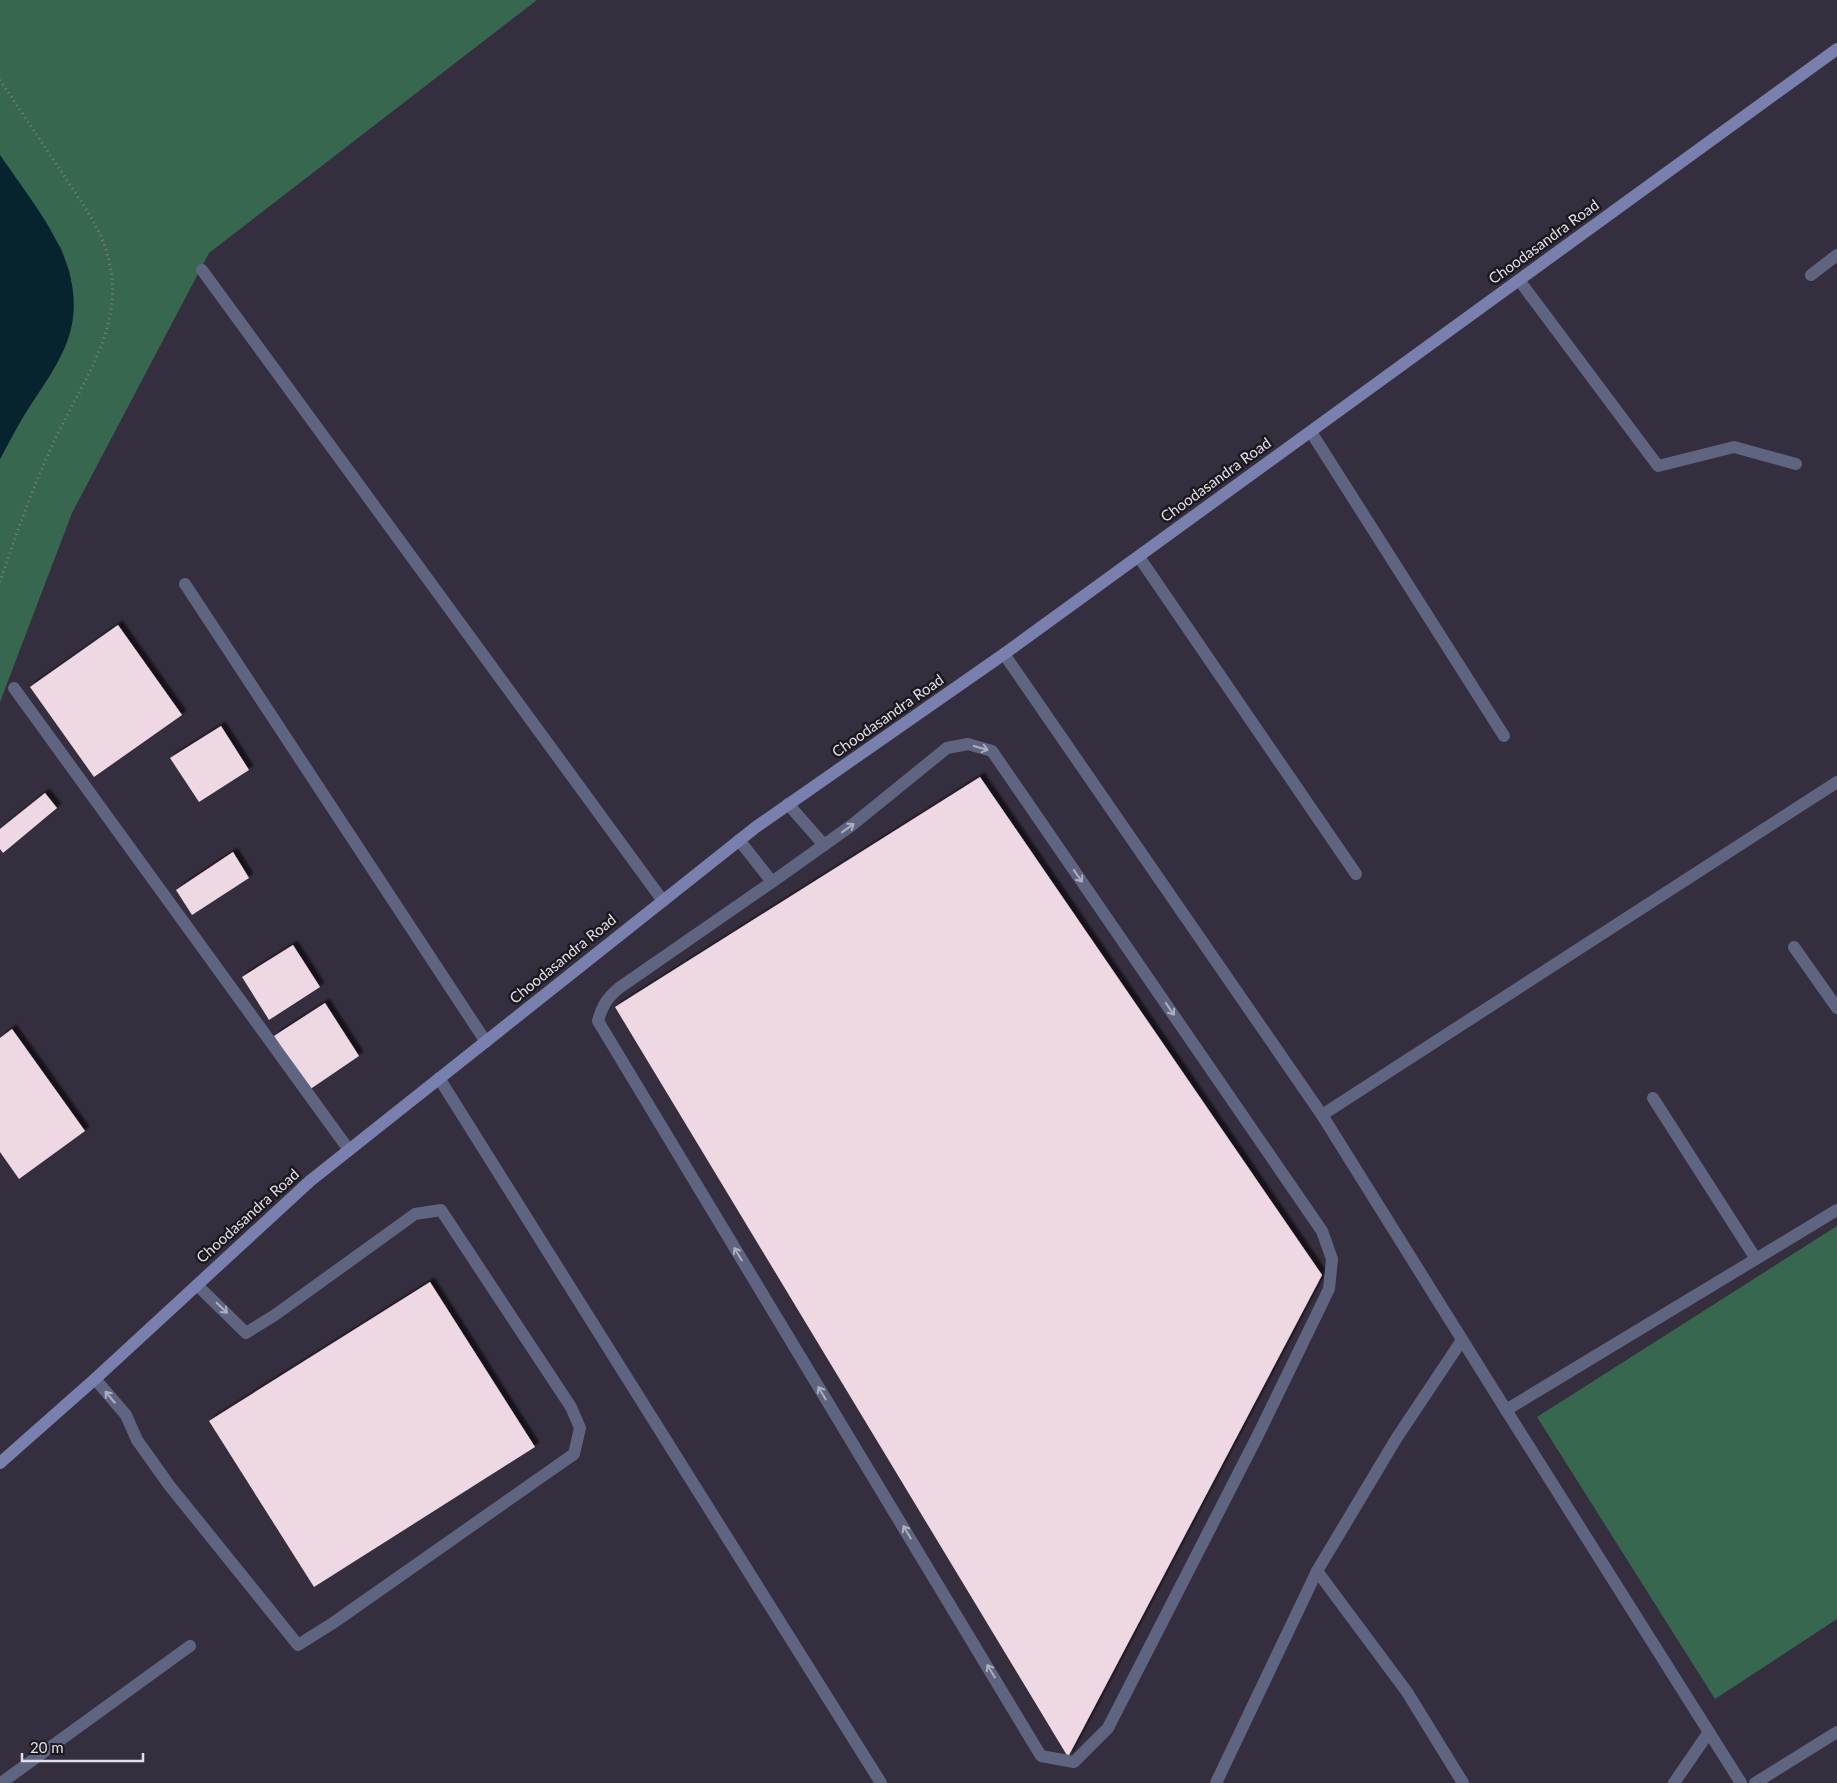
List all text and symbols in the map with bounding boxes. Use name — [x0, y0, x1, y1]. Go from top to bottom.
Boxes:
street label: Choodasandra Road — [1485, 195, 1602, 287]
street label: Choodasandra Road — [1157, 433, 1274, 525]
street label: Choodasandra Road — [828, 670, 947, 760]
one-way arrow — [973, 743, 989, 753]
one-way arrow — [841, 823, 855, 833]
one-way arrow — [1073, 868, 1083, 882]
street label: Choodasandra Road — [505, 910, 619, 1007]
one-way arrow — [1165, 1002, 1175, 1016]
street label: Choodasandra Road — [192, 1164, 302, 1266]
one-way arrow — [733, 1247, 743, 1261]
one-way arrow — [216, 1302, 229, 1314]
one-way arrow — [817, 1386, 827, 1400]
one-way arrow — [105, 1390, 116, 1403]
one-way arrow — [901, 1525, 911, 1539]
one-way arrow — [985, 1664, 996, 1678]
scale bar — [22, 1730, 144, 1762]
text: 20 m — [30, 1738, 64, 1756]

